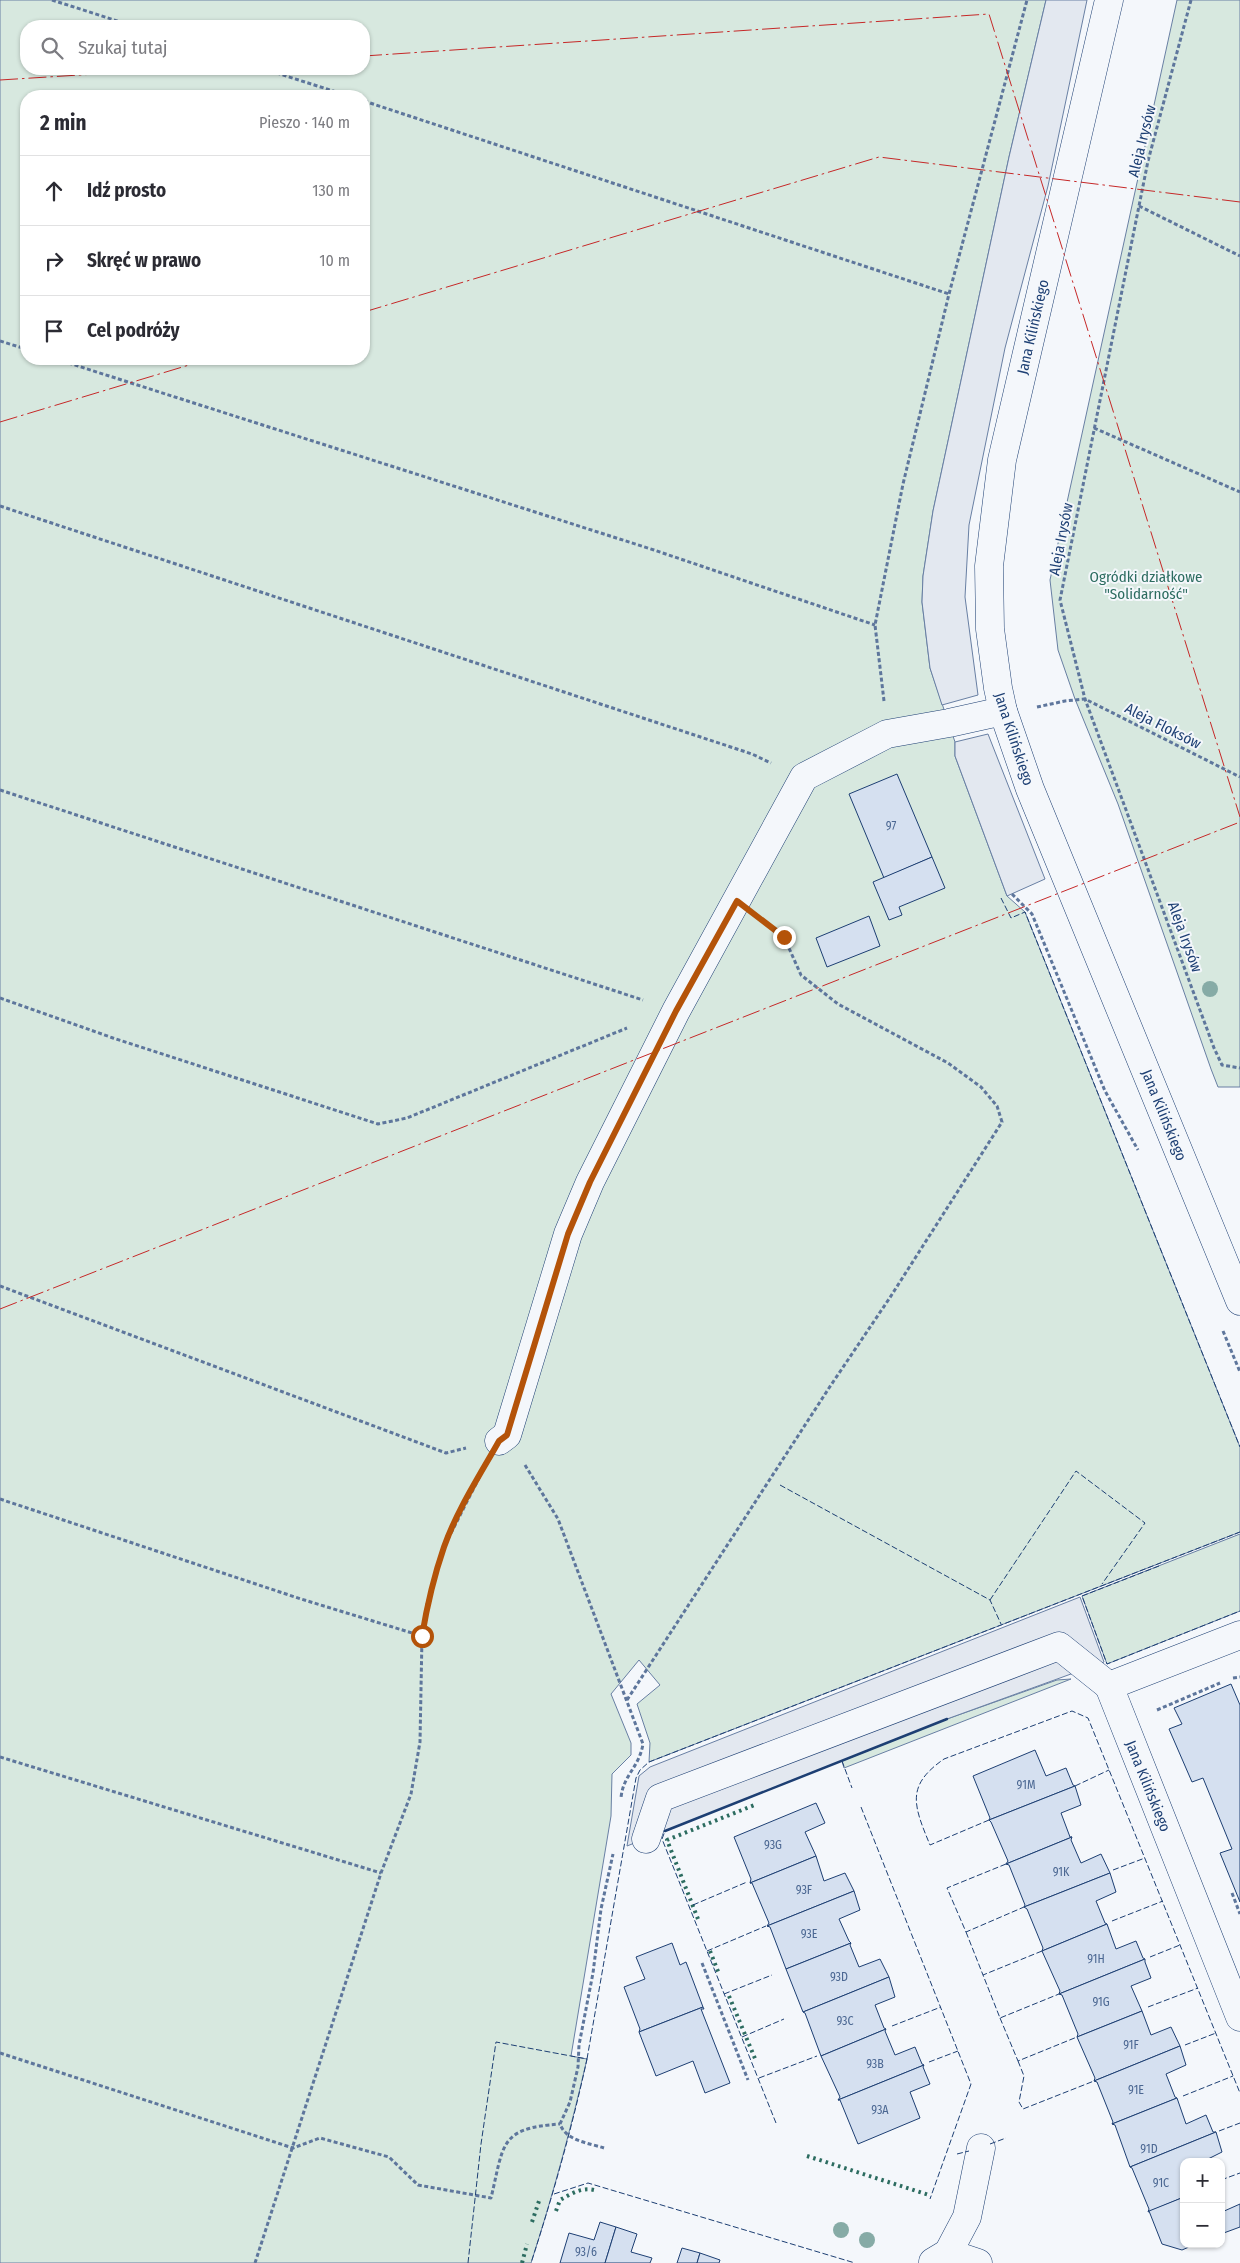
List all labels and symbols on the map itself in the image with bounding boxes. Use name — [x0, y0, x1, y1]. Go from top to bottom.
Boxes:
street label: Aleja Irysów — [1124, 103, 1160, 179]
street label: Jana Kilińskiego — [1013, 278, 1053, 376]
street label: Aleja Irysów — [1045, 501, 1077, 577]
park label: Ogródki działkowe "Solidarność" — [1090, 568, 1202, 603]
street label: Jana Kilińskiego — [990, 690, 1038, 788]
street label: Aleja Floksów — [1122, 699, 1204, 753]
house number: 97 — [886, 819, 896, 833]
street label: Aleja Irysów — [1164, 899, 1206, 975]
route end — [773, 926, 796, 949]
street label: Jana Kilińskiego — [1138, 1067, 1191, 1163]
route start — [411, 1625, 434, 1648]
street label: Jana Kilińskiego — [1122, 1738, 1175, 1834]
house number: 91M — [1017, 1778, 1035, 1792]
house number: 93G — [764, 1838, 782, 1852]
house number: 91K — [1053, 1865, 1070, 1879]
house number: 93F — [796, 1883, 813, 1897]
house number: 93E — [801, 1927, 818, 1941]
house number: 91H — [1087, 1952, 1105, 1966]
house number: 93D — [830, 1970, 848, 1984]
house number: 91G — [1092, 1995, 1110, 2009]
house number: 93C — [836, 2014, 854, 2028]
house number: 91F — [1123, 2038, 1140, 2052]
house number: 93B — [866, 2057, 884, 2071]
house number: 91E — [1128, 2083, 1144, 2097]
house number: 93A — [871, 2103, 889, 2117]
house number: 91D — [1140, 2142, 1158, 2156]
house number: 91C — [1153, 2176, 1169, 2190]
house number: 93/6 — [575, 2245, 597, 2259]

